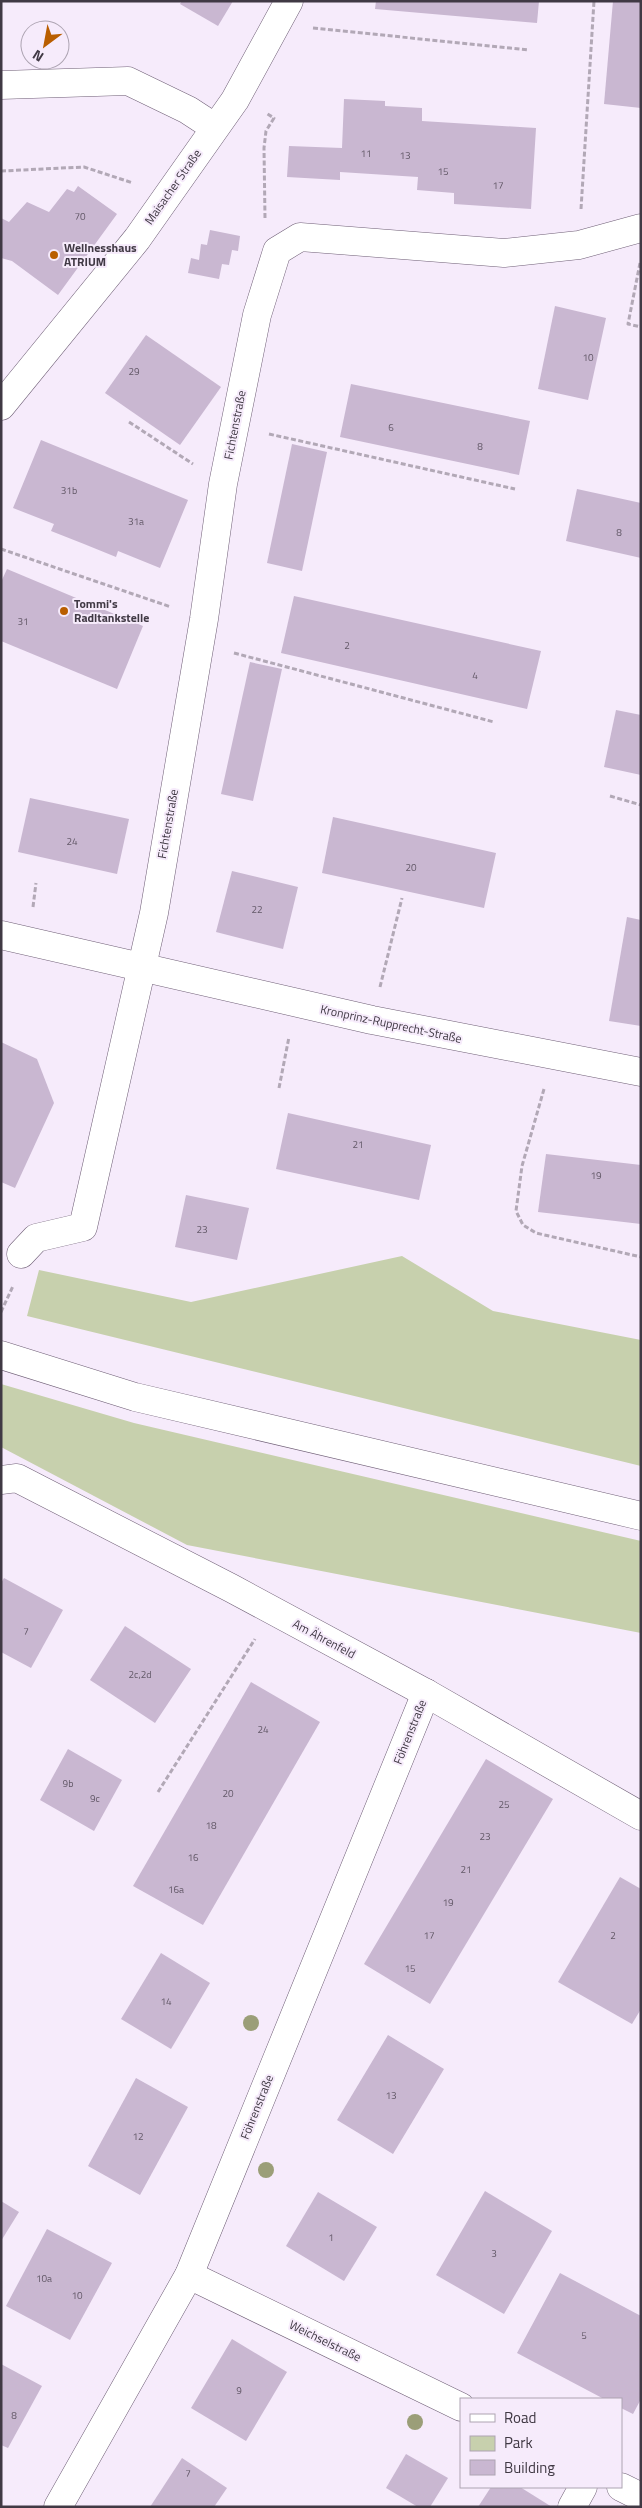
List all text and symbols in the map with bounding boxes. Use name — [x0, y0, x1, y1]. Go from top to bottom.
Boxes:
north arrow — [20, 20, 70, 70]
text: N — [28, 45, 48, 68]
street label: Maisacher Straße — [139, 145, 206, 228]
house number: 11 — [360, 146, 372, 161]
house number: 13 — [399, 148, 411, 163]
house number: 15 — [437, 164, 449, 179]
house number: 17 — [492, 178, 504, 193]
house number: 70 — [74, 209, 86, 224]
place label: Wellnesshaus ATRIUM — [64, 238, 137, 271]
marker: Wellnesshaus ATRIUM — [48, 249, 60, 261]
house number: 10 — [582, 350, 594, 365]
house number: 29 — [128, 364, 140, 379]
street label: Fichtenstraße — [218, 389, 251, 461]
house number: 6 — [388, 420, 394, 435]
house number: 8 — [477, 439, 483, 454]
house number: 31b — [61, 483, 77, 498]
house number: 31a — [128, 514, 144, 529]
house number: 8 — [616, 525, 622, 540]
place label: Tommi's Radltankstelle — [74, 594, 149, 627]
marker: Tommi's Radltankstelle — [58, 605, 70, 617]
house number: 31 — [17, 614, 29, 629]
house number: 2 — [344, 638, 350, 653]
house number: 4 — [472, 668, 478, 683]
street label: Fichtenstraße — [152, 788, 183, 860]
house number: 24 — [66, 834, 78, 849]
house number: 20 — [405, 860, 417, 875]
house number: 22 — [251, 902, 263, 917]
street label: Kronprinz-Rupprecht-Straße — [319, 999, 464, 1048]
house number: 21 — [352, 1137, 364, 1152]
house number: 19 — [590, 1168, 602, 1183]
house number: 23 — [196, 1222, 208, 1237]
street label: Am Ährenfeld — [289, 1614, 359, 1663]
house number: 7 — [23, 1624, 29, 1639]
house number: 2c,2d — [128, 1667, 152, 1682]
street label: Föhrenstraße — [388, 1697, 431, 1767]
house number: 24 — [257, 1722, 269, 1737]
house number: 9b — [63, 1776, 73, 1791]
house number: 20 — [222, 1786, 234, 1801]
house number: 9c — [90, 1791, 100, 1806]
house number: 25 — [498, 1797, 510, 1812]
house number: 18 — [205, 1818, 217, 1833]
house number: 23 — [479, 1829, 491, 1844]
house number: 16 — [187, 1850, 199, 1865]
house number: 21 — [460, 1862, 472, 1877]
house number: 16a — [168, 1882, 184, 1897]
house number: 19 — [442, 1895, 454, 1910]
house number: 17 — [423, 1928, 435, 1943]
house number: 2 — [610, 1928, 616, 1943]
house number: 15 — [404, 1961, 416, 1976]
house number: 14 — [160, 1994, 172, 2009]
street label: Föhrenstraße — [235, 2072, 278, 2142]
house number: 13 — [385, 2088, 397, 2103]
house number: 12 — [132, 2129, 144, 2144]
house number: 1 — [328, 2230, 334, 2245]
house number: 3 — [491, 2246, 497, 2261]
house number: 10a — [36, 2271, 52, 2286]
house number: 10 — [71, 2288, 83, 2303]
street label: Weichselstraße — [286, 2315, 364, 2366]
house number: 5 — [581, 2328, 587, 2343]
house number: 9 — [236, 2383, 242, 2398]
legend — [460, 2398, 622, 2488]
text: Road — [504, 2406, 536, 2429]
house number: 8 — [11, 2408, 17, 2423]
text: Park — [504, 2431, 533, 2454]
text: Building — [504, 2456, 555, 2479]
house number: 7 — [185, 2466, 191, 2481]

